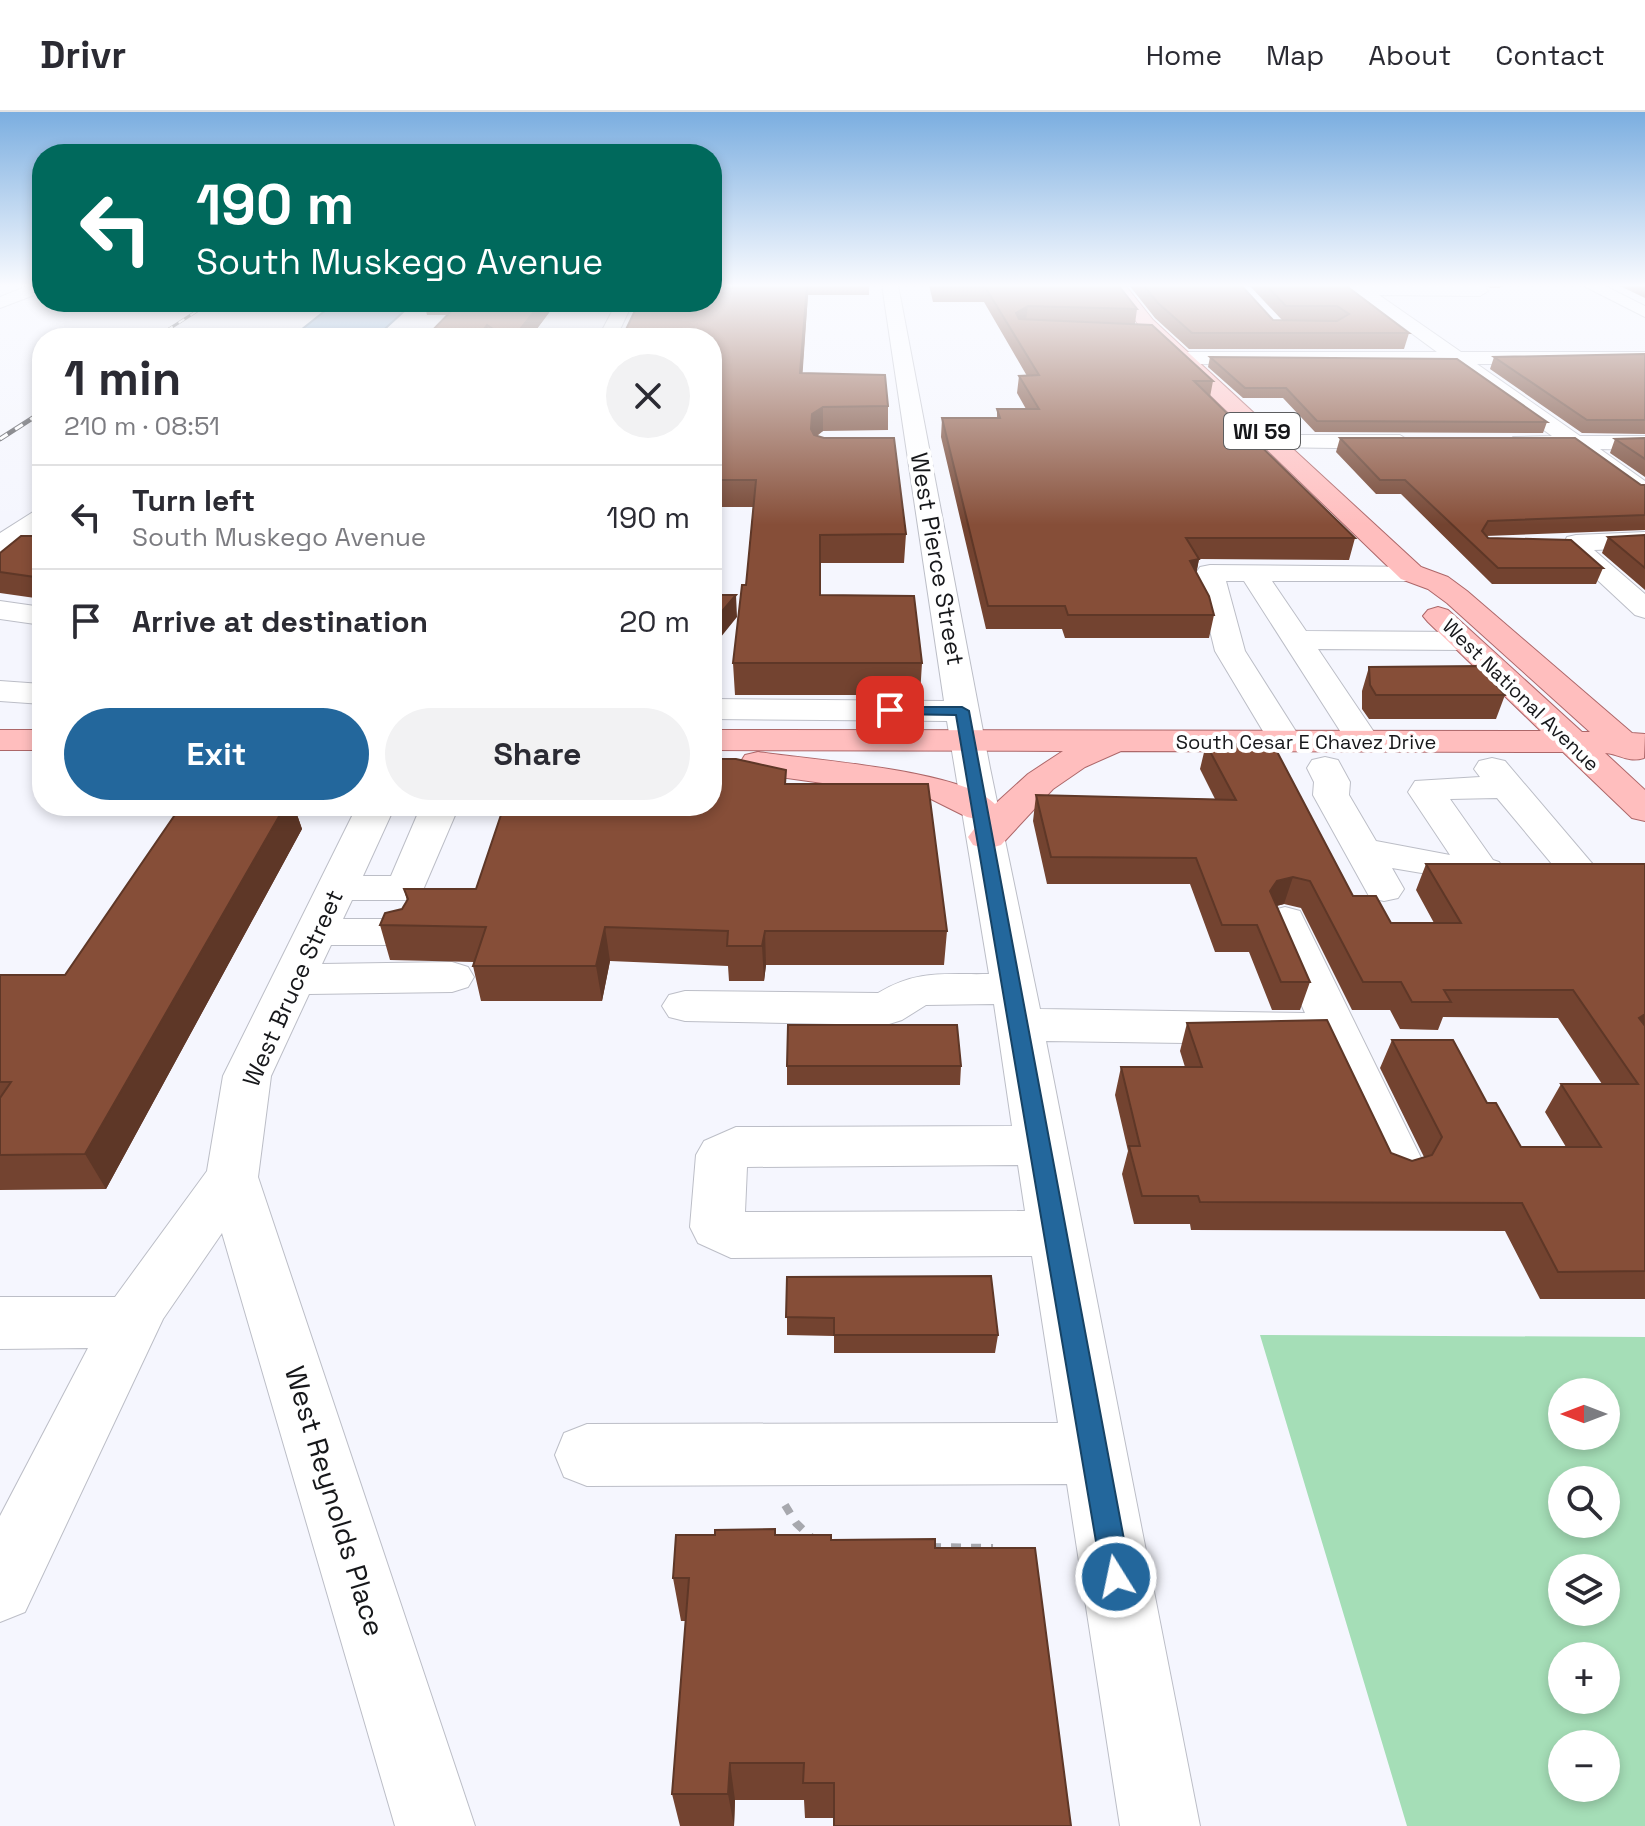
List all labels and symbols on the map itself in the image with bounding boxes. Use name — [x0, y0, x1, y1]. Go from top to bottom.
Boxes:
road number: WI 59 — [1224, 413, 1300, 449]
street label: West Pierce Street — [904, 450, 971, 668]
street label: West National Avenue — [1437, 613, 1605, 777]
pin — [856, 676, 924, 744]
street label: South Cesar E Chavez Drive — [1176, 729, 1436, 755]
street label: West Bruce Street — [235, 885, 350, 1091]
street label: West Reynolds Place — [277, 1362, 393, 1640]
north arrow — [1548, 1378, 1620, 1450]
position arrow — [1074, 1535, 1158, 1619]

